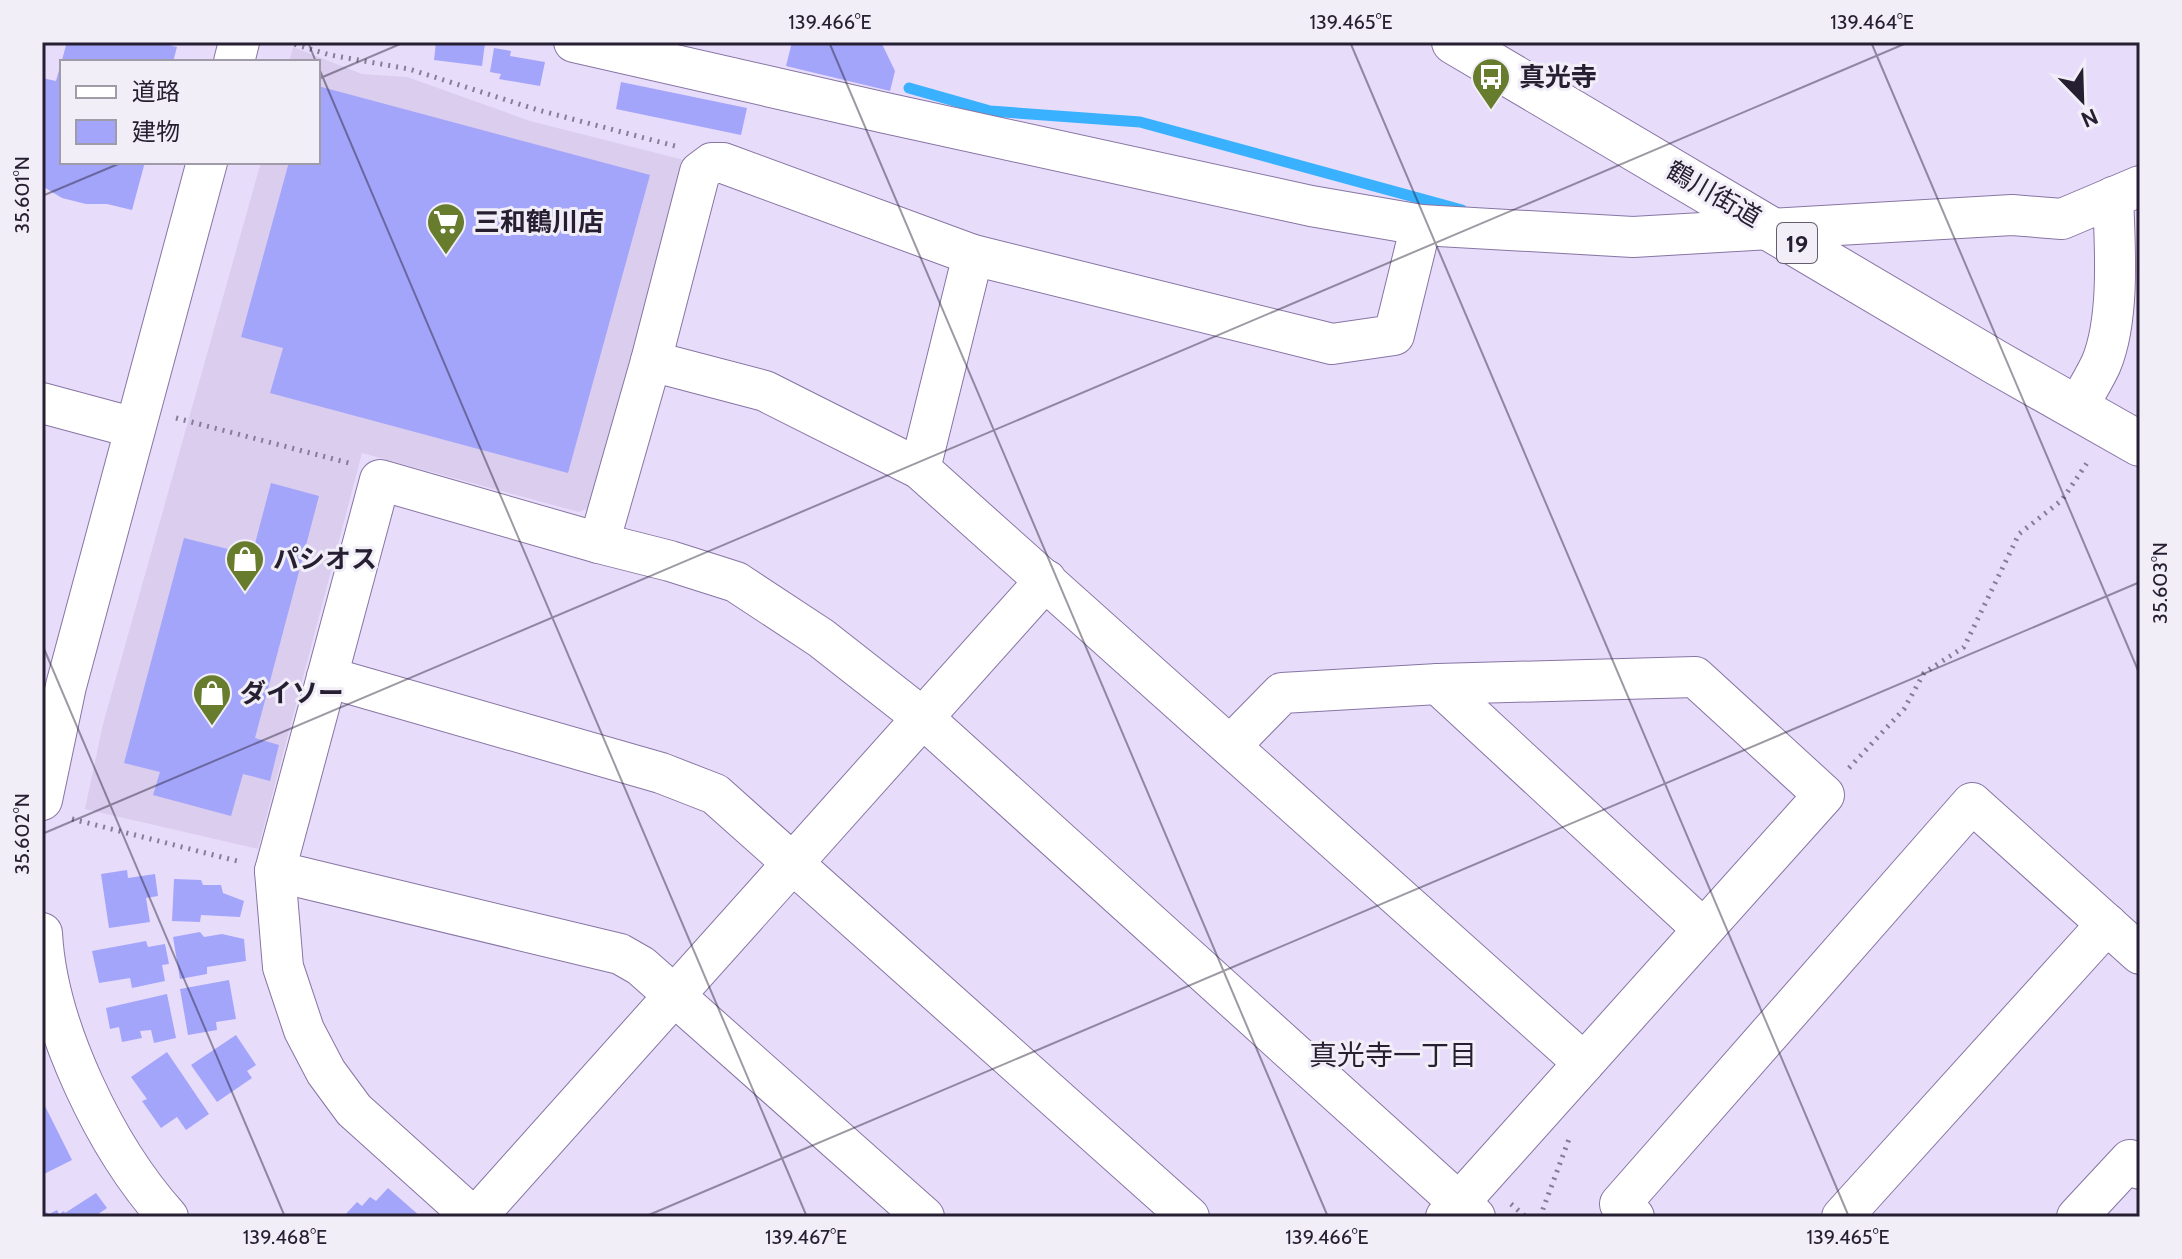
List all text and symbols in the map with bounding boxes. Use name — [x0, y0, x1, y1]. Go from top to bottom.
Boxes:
text: 139.466°E — [788, 10, 872, 34]
text: 139.465°E — [1309, 10, 1393, 34]
text: 139.464°E — [1830, 10, 1914, 34]
bus stop icon: 真光寺 — [1470, 56, 1512, 111]
legend — [60, 60, 320, 164]
north arrow — [2042, 60, 2122, 140]
place label: 真光寺 — [1519, 61, 1597, 93]
text: 道路 — [132, 77, 180, 106]
text: N — [2077, 102, 2102, 133]
text: 建物 — [132, 117, 180, 146]
street label: 鶴川街道 — [1661, 154, 1767, 234]
text: 35.601°N — [10, 156, 34, 234]
supermarket icon: 三和鶴川店 — [425, 201, 467, 256]
place label: 三和鶴川店 — [474, 206, 604, 238]
road number: 19 — [1777, 223, 1817, 263]
shop icon: パシオス — [224, 538, 266, 593]
text: 35.603°N — [2148, 542, 2172, 624]
place label: パシオス — [273, 543, 377, 575]
shop icon: ダイソー — [191, 672, 233, 727]
place label: ダイソー — [240, 677, 344, 709]
text: 35.602°N — [10, 793, 34, 875]
district label: 真光寺一丁目 — [1309, 1038, 1477, 1072]
text: 139.468°E — [243, 1225, 327, 1249]
text: 139.467°E — [765, 1225, 847, 1249]
text: 139.466°E — [1285, 1225, 1369, 1249]
text: 139.465°E — [1806, 1225, 1890, 1249]

